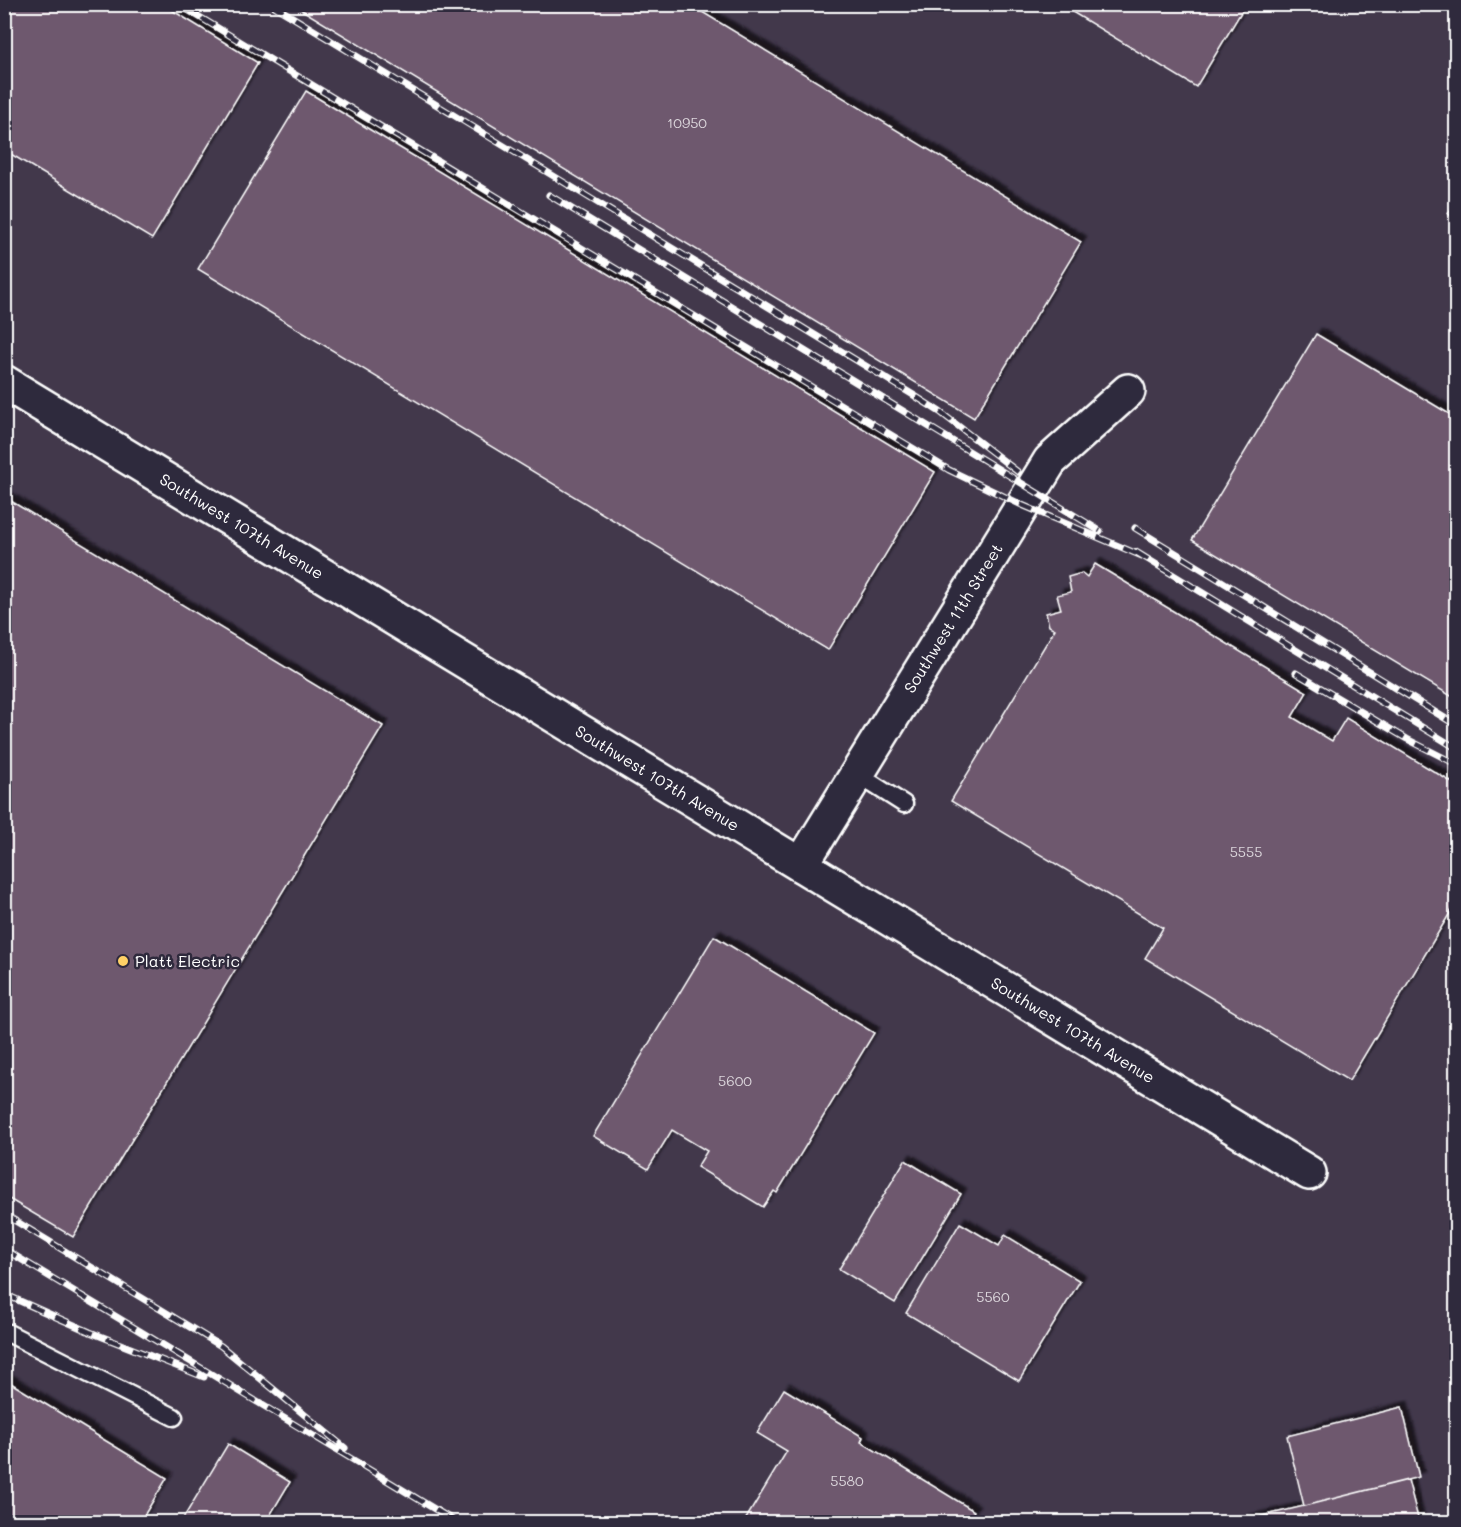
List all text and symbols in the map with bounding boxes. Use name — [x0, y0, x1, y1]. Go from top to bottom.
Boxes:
house number: 10950 — [667, 113, 707, 132]
street label: Southwest 107th Avenue — [156, 468, 328, 583]
street label: Southwest 11th Street — [899, 539, 1007, 697]
street label: Southwest 107th Avenue — [572, 720, 744, 835]
house number: 5555 — [1230, 842, 1262, 861]
place label: Platt Electric — [135, 950, 240, 971]
marker: Platt Electric — [116, 954, 130, 968]
street label: Southwest 107th Avenue — [987, 972, 1159, 1087]
house number: 5600 — [718, 1071, 752, 1090]
house number: 5560 — [976, 1287, 1010, 1306]
house number: 5580 — [830, 1471, 864, 1490]

